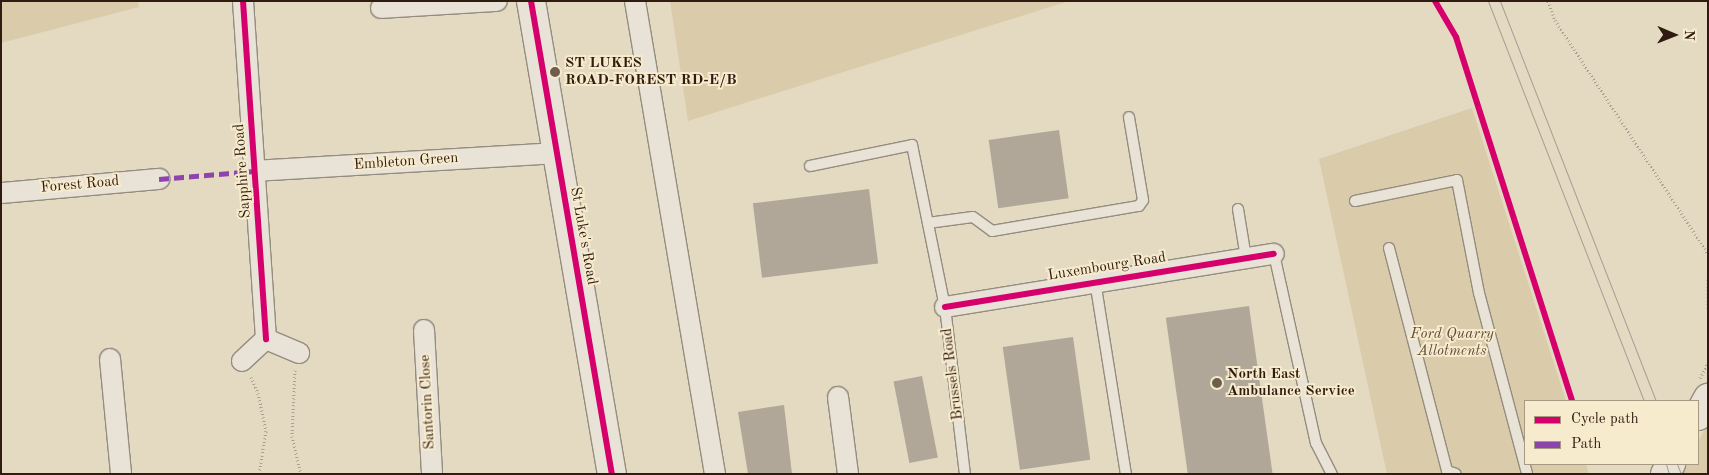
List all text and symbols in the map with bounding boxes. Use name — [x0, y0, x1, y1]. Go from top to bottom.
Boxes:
north arrow — [1649, 10, 1699, 60]
text: N — [1682, 30, 1696, 41]
place label: ST LUKES ROAD-FOREST RD-E/B — [565, 54, 737, 89]
marker: ST LUKES ROAD-FOREST RD-E/B — [549, 66, 561, 78]
street label: Sapphire Road — [231, 123, 255, 219]
street label: Embleton Green — [353, 149, 459, 175]
street label: Forest Road — [40, 173, 120, 197]
street label: St Luke's Road — [566, 186, 600, 286]
street label: Luxembourg Road — [1047, 249, 1167, 285]
park label: Ford Quarry Allotments — [1410, 325, 1494, 360]
street label: Brussels Road — [938, 327, 968, 421]
street label: Santorin Close — [417, 354, 439, 450]
place label: North East Ambulance Service — [1227, 365, 1355, 400]
marker: North East Ambulance Service — [1211, 377, 1223, 389]
legend — [1524, 400, 1699, 465]
text: Cycle path — [1571, 412, 1639, 427]
text: Path — [1571, 437, 1601, 452]

